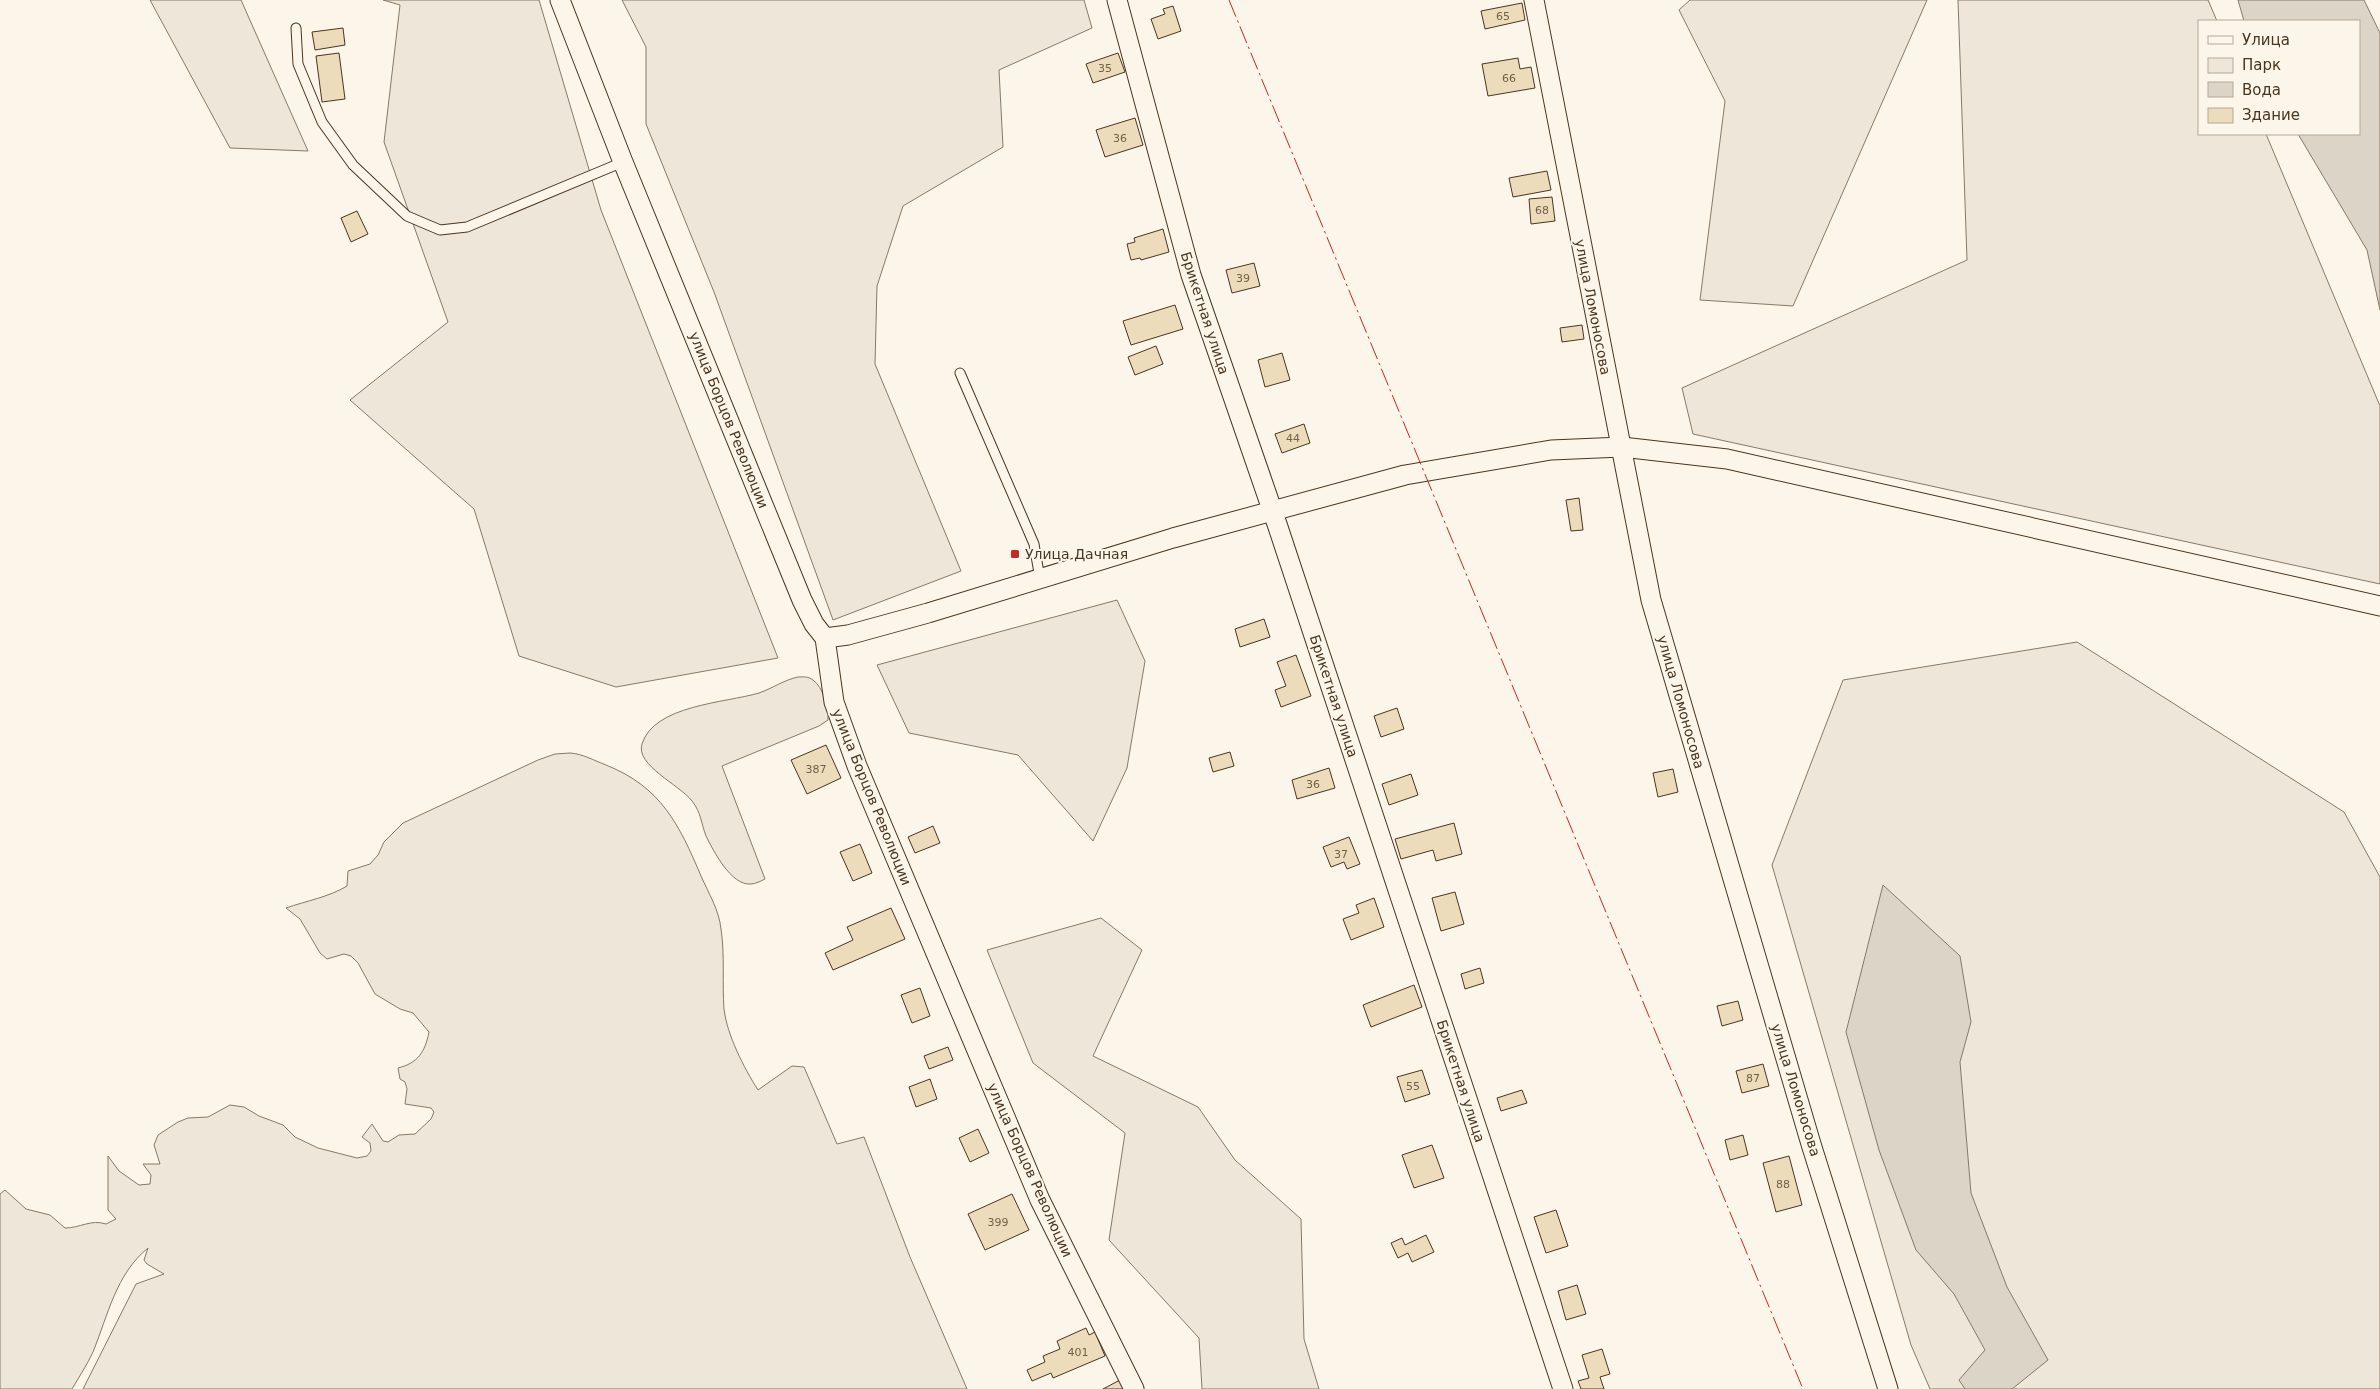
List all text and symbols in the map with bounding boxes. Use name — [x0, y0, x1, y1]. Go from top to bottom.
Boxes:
house number: 65 — [1496, 10, 1510, 23]
legend — [2198, 20, 2360, 135]
text: Улица — [2242, 31, 2290, 49]
text: Парк — [2242, 56, 2281, 74]
house number: 35 — [1098, 62, 1112, 75]
house number: 66 — [1502, 72, 1516, 85]
text: Вода — [2242, 81, 2281, 99]
text: Здание — [2242, 106, 2300, 124]
house number: 36 — [1113, 132, 1127, 145]
house number: 68 — [1535, 204, 1549, 217]
street label: улица Ломоносова — [1572, 238, 1614, 376]
street label: Брикетная улица — [1178, 250, 1232, 376]
house number: 39 — [1236, 272, 1250, 285]
street label: улица Борцов Революции — [686, 329, 772, 511]
house number: 44 — [1286, 432, 1300, 445]
place label: Улица Дачная — [1025, 546, 1128, 562]
marker: Улица Дачная — [1009, 548, 1021, 560]
street label: Брикетная улица — [1307, 633, 1361, 759]
street label: улица Ломоносова — [1654, 634, 1708, 770]
street label: улица Борцов Революции — [829, 706, 915, 888]
house number: 387 — [806, 763, 827, 776]
house number: 36 — [1306, 778, 1320, 791]
house number: 37 — [1334, 848, 1348, 861]
street label: Брикетная улица — [1434, 1018, 1488, 1144]
street label: улица Ломоносова — [1768, 1022, 1824, 1158]
house number: 87 — [1746, 1072, 1760, 1085]
street label: улица Борцов Революции — [984, 1080, 1076, 1260]
house number: 55 — [1406, 1080, 1420, 1093]
house number: 88 — [1776, 1178, 1790, 1191]
house number: 399 — [988, 1216, 1009, 1229]
house number: 401 — [1068, 1346, 1089, 1359]

